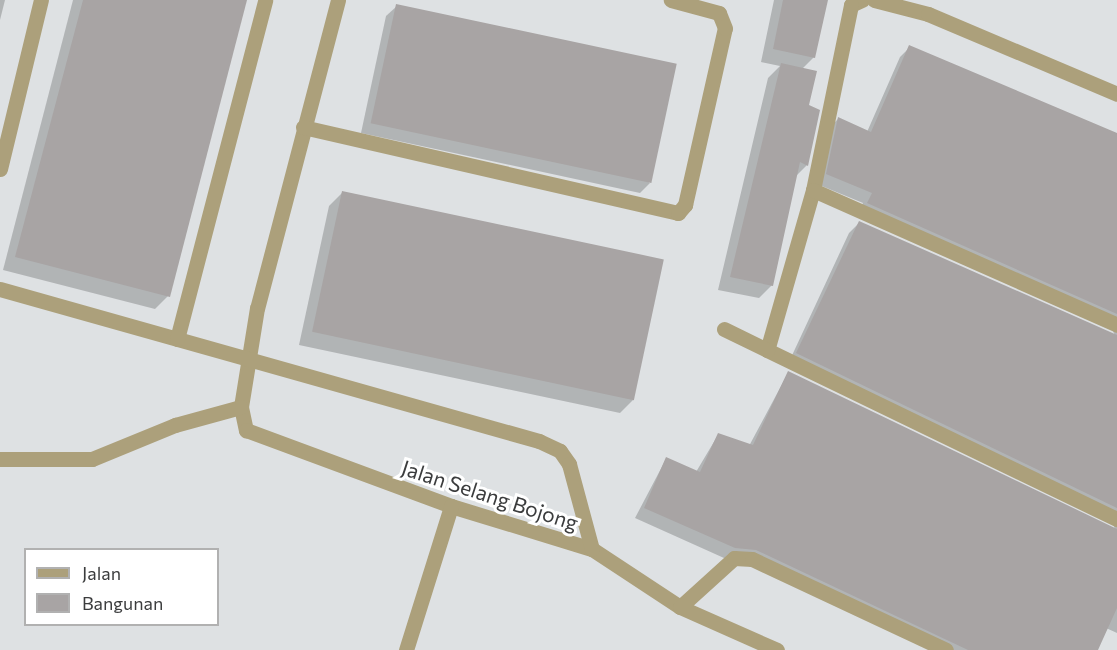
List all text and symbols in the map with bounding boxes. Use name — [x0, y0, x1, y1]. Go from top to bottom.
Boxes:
street label: Jalan Selang Bojong — [399, 455, 581, 535]
legend — [24, 548, 219, 626]
text: Jalan — [82, 562, 121, 584]
text: Bangunan — [82, 592, 163, 614]

